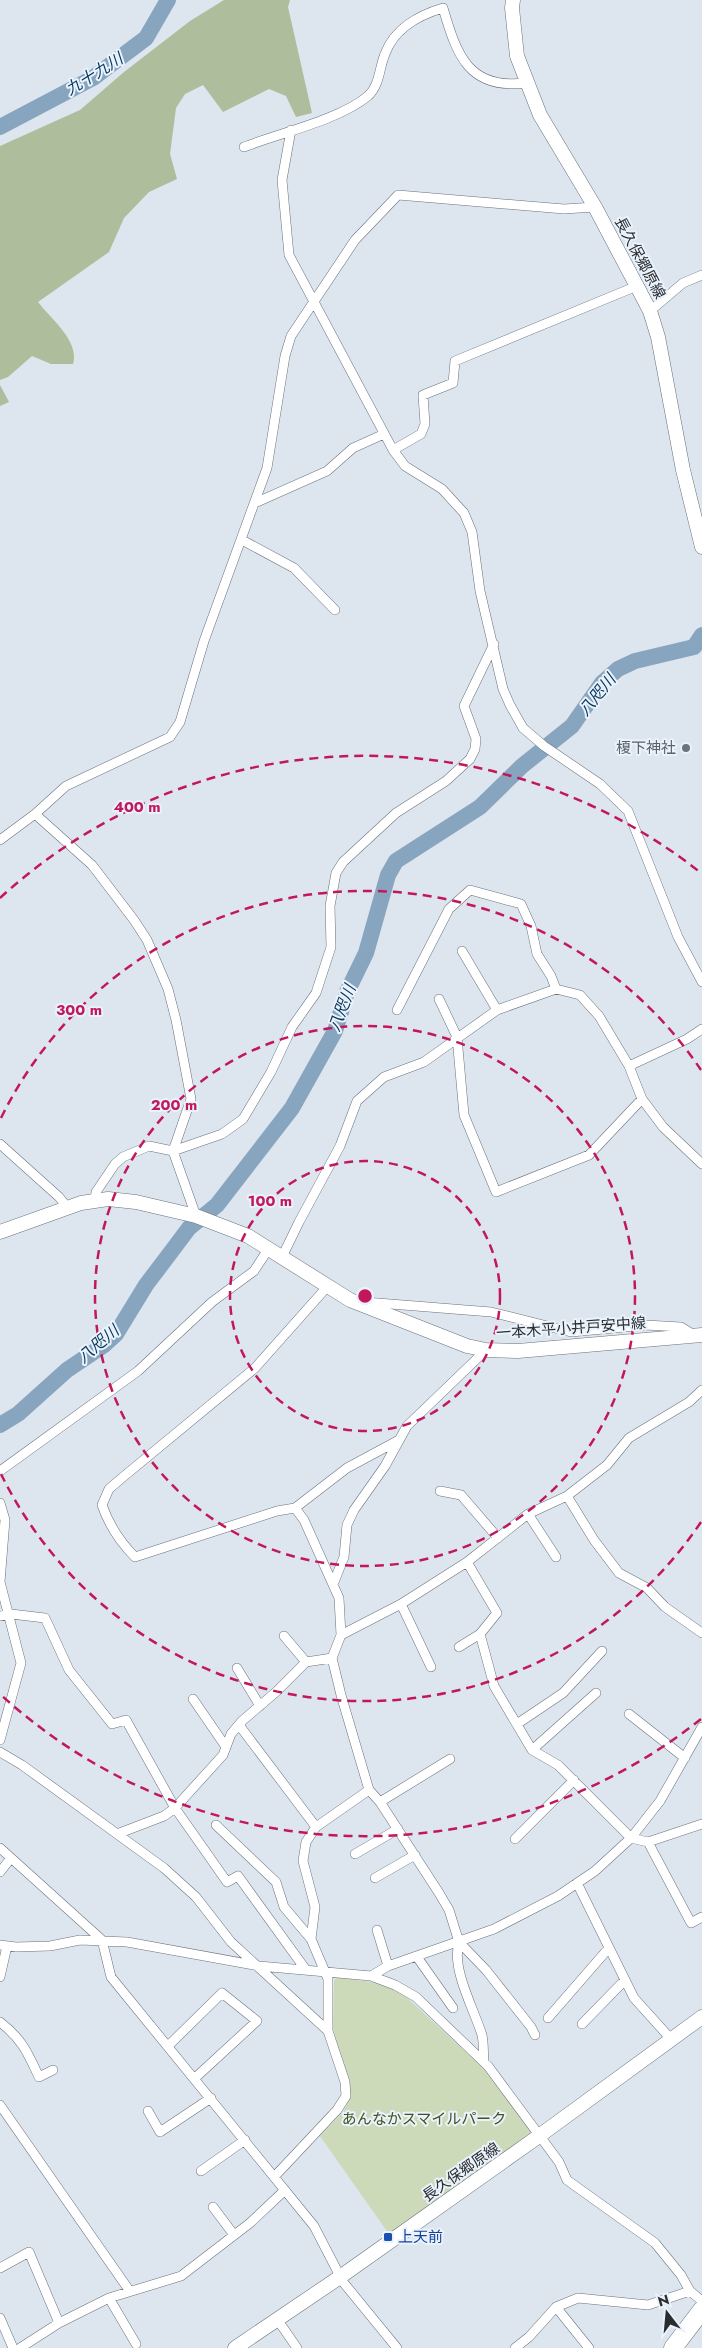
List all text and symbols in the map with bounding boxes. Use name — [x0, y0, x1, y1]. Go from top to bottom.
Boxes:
water label: 九十九川 — [61, 46, 129, 101]
street label: 長久保郷原線 — [609, 213, 671, 303]
water label: 八咫川 — [573, 668, 622, 721]
place label: 榎下神社 — [616, 737, 676, 759]
marker: 榎下神社 — [680, 742, 692, 754]
text: 400 m — [113, 796, 161, 818]
water label: 八咫川 — [323, 980, 362, 1035]
text: 300 m — [56, 999, 102, 1021]
text: 200 m — [151, 1094, 197, 1116]
text: 100 m — [248, 1190, 292, 1212]
centre of rings — [356, 1287, 374, 1305]
street label: 一本木平小井戸安中線 — [495, 1312, 647, 1344]
water label: 八咫川 — [72, 1318, 125, 1368]
park label: あんなかスマイルパーク — [342, 2108, 506, 2130]
street label: 長久保郷原線 — [418, 2137, 504, 2207]
place label: 上天前 — [398, 2226, 443, 2248]
marker: 上天前 — [382, 2231, 394, 2243]
north arrow — [642, 2288, 692, 2338]
text: N — [655, 2289, 672, 2312]

